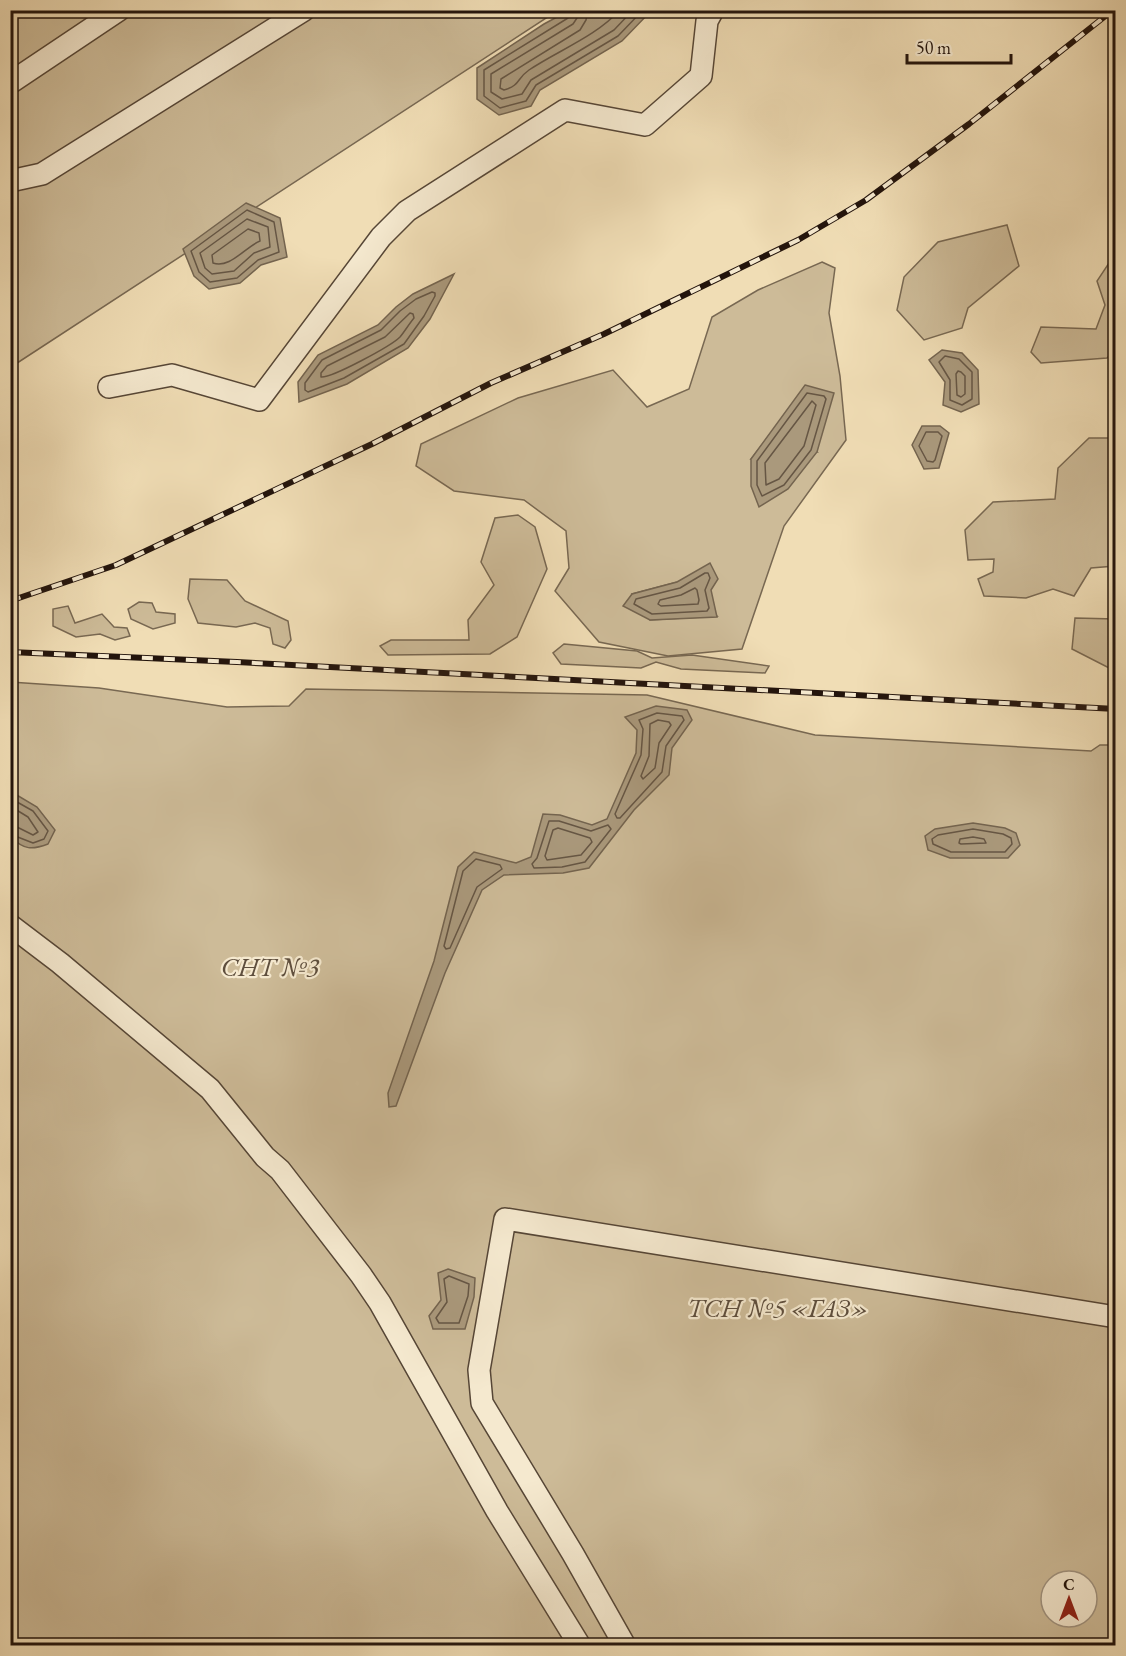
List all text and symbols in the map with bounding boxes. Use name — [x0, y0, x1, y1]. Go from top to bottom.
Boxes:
scale bar — [907, 27, 1010, 65]
text: 50 m — [916, 36, 951, 59]
park label: СНТ №3 — [221, 949, 319, 984]
park label: ТСН №5 «ГАЗ» — [687, 1290, 869, 1325]
north arrow — [1039, 1569, 1099, 1629]
text: С — [1063, 1574, 1075, 1595]

